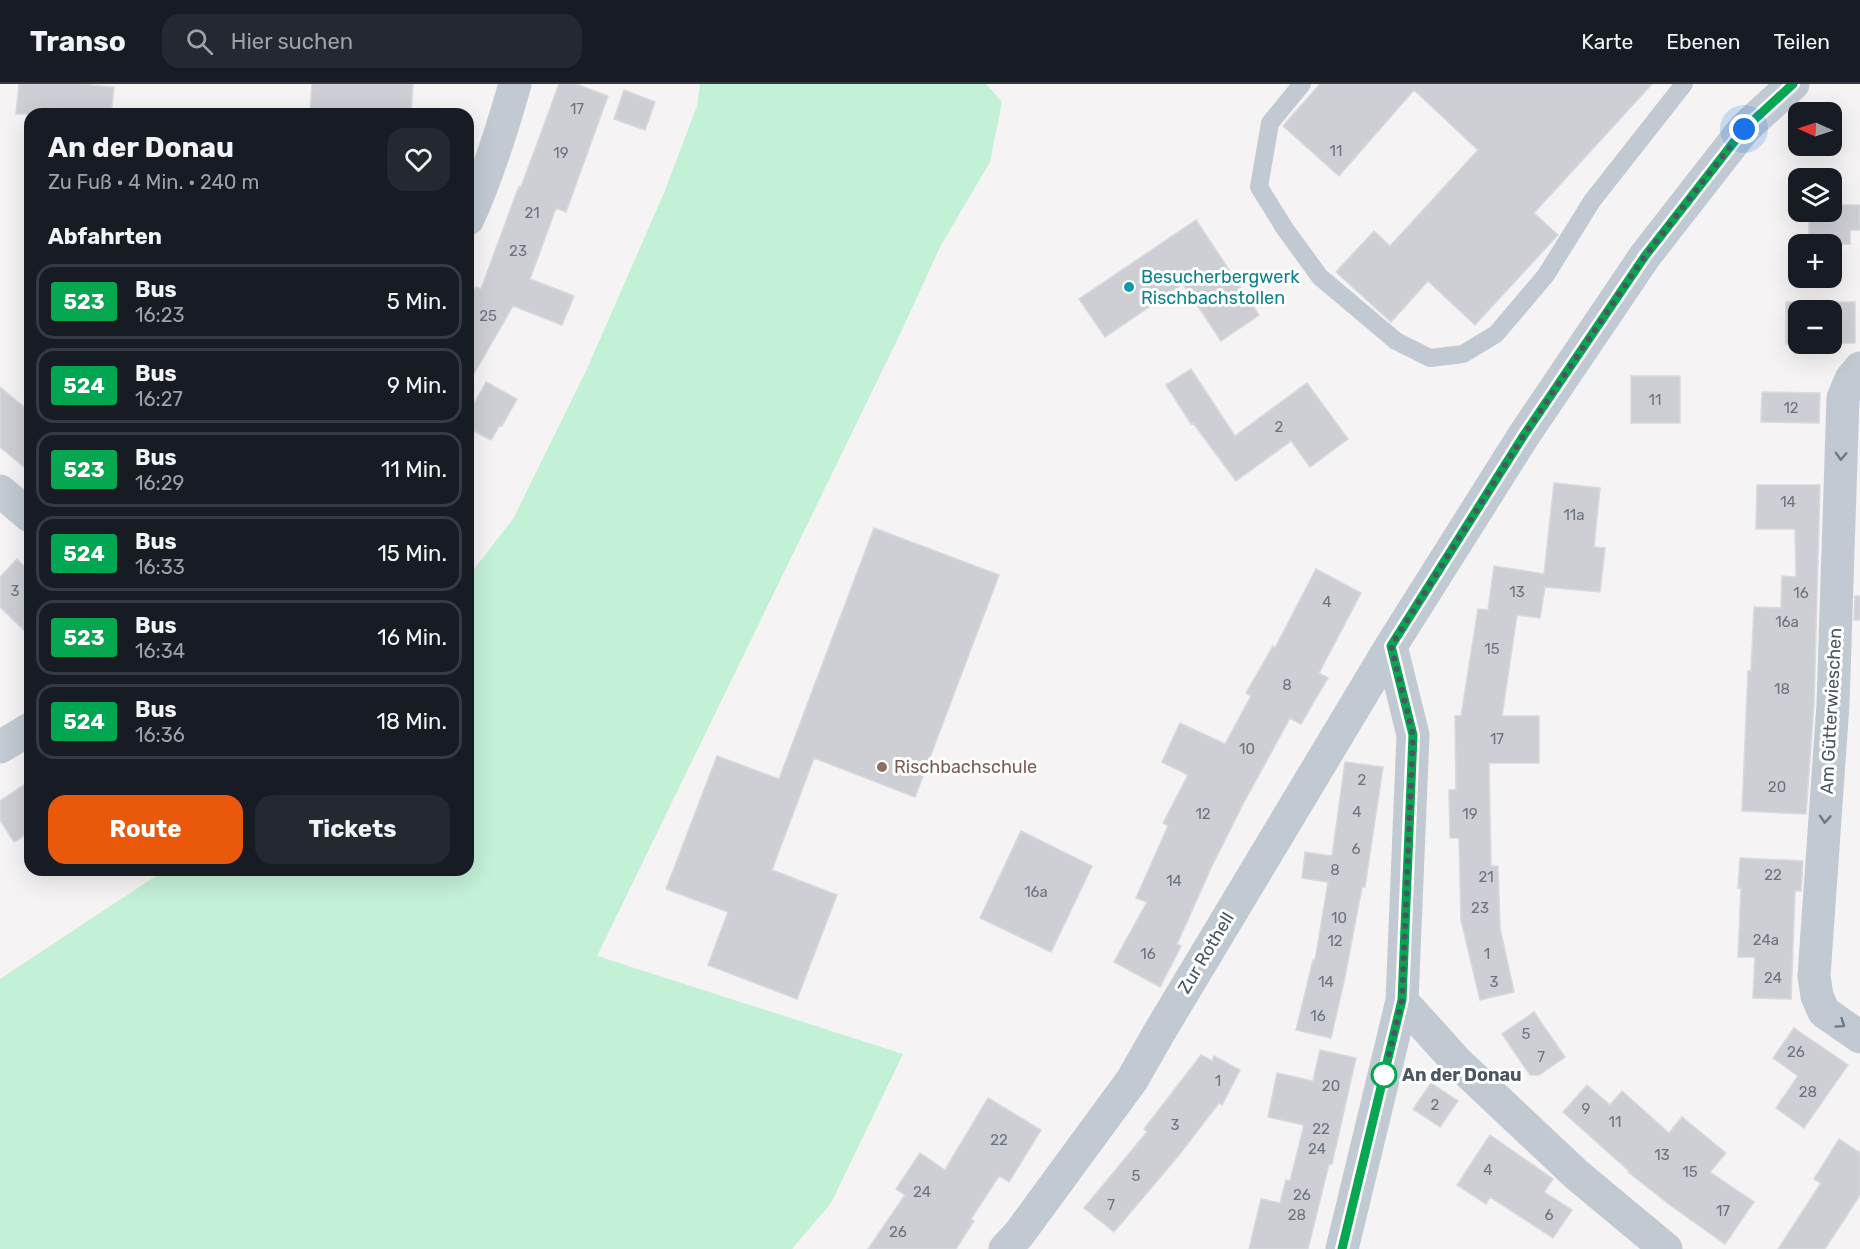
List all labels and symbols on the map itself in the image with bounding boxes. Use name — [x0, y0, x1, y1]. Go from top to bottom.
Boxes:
house number: 17 — [570, 100, 584, 118]
north arrow — [1788, 102, 1842, 156]
your location — [1729, 114, 1759, 144]
house number: 11 — [1330, 142, 1342, 160]
house number: 19 — [553, 144, 569, 162]
house number: 21 — [524, 204, 540, 222]
house number: 23 — [509, 242, 527, 260]
place label: Besucherbergwerk Rischbachstollen — [1141, 266, 1300, 309]
marker: Besucherbergwerk Rischbachstollen — [1122, 280, 1136, 294]
house number: 25 — [479, 307, 497, 325]
house number: 11 — [1649, 391, 1661, 409]
house number: 12 — [1783, 399, 1799, 417]
house number: 2 — [1275, 418, 1284, 436]
one-way arrow — [1835, 452, 1847, 461]
house number: 14 — [1780, 493, 1796, 511]
house number: 11a — [1563, 506, 1585, 524]
house number: 3 — [10, 582, 20, 600]
house number: 13 — [1509, 583, 1525, 601]
house number: 16 — [1793, 584, 1809, 602]
house number: 4 — [1322, 593, 1332, 611]
house number: 16a — [1775, 613, 1799, 631]
street label: Am Gütterwieschen — [1816, 627, 1846, 795]
house number: 15 — [1484, 640, 1500, 658]
house number: 8 — [1282, 676, 1292, 694]
house number: 18 — [1774, 680, 1790, 698]
house number: 17 — [1490, 730, 1504, 748]
house number: 10 — [1239, 740, 1255, 758]
place label: Rischbachschule — [894, 756, 1037, 778]
marker: Rischbachschule — [875, 760, 889, 774]
house number: 2 — [1358, 771, 1367, 789]
house number: 20 — [1768, 778, 1786, 796]
house number: 4 — [1352, 803, 1362, 821]
house number: 12 — [1195, 805, 1211, 823]
house number: 19 — [1462, 805, 1478, 823]
one-way arrow — [1819, 814, 1832, 823]
house number: 6 — [1351, 840, 1361, 858]
house number: 8 — [1330, 861, 1340, 879]
house number: 22 — [1764, 866, 1782, 884]
house number: 21 — [1478, 868, 1494, 886]
house number: 14 — [1166, 872, 1182, 890]
house number: 16a — [1024, 883, 1048, 901]
house number: 23 — [1471, 899, 1489, 917]
street label: Zur Rothell — [1173, 908, 1239, 998]
house number: 10 — [1331, 909, 1347, 927]
house number: 24a — [1753, 931, 1779, 949]
house number: 12 — [1327, 932, 1343, 950]
house number: 16 — [1140, 945, 1156, 963]
house number: 1 — [1484, 945, 1490, 963]
house number: 24 — [1764, 969, 1782, 987]
house number: 14 — [1318, 973, 1334, 991]
house number: 3 — [1489, 973, 1499, 991]
house number: 16 — [1310, 1007, 1326, 1025]
one-way arrow — [1834, 1017, 1845, 1028]
house number: 5 — [1522, 1025, 1531, 1043]
house number: 26 — [1787, 1043, 1805, 1061]
house number: 7 — [1537, 1048, 1545, 1066]
marker: An der Donau — [1371, 1062, 1397, 1088]
place label: An der Donau — [1402, 1064, 1522, 1086]
house number: 1 — [1215, 1072, 1221, 1090]
house number: 20 — [1322, 1077, 1340, 1095]
house number: 28 — [1799, 1083, 1817, 1101]
house number: 2 — [1431, 1096, 1440, 1114]
house number: 9 — [1582, 1100, 1591, 1118]
house number: 11 — [1609, 1113, 1621, 1131]
house number: 3 — [1170, 1116, 1180, 1134]
house number: 22 — [1312, 1120, 1330, 1138]
house number: 22 — [990, 1131, 1008, 1149]
house number: 24 — [1308, 1140, 1326, 1158]
house number: 13 — [1654, 1146, 1670, 1164]
house number: 4 — [1483, 1161, 1493, 1179]
house number: 15 — [1682, 1163, 1698, 1181]
house number: 5 — [1132, 1167, 1141, 1185]
house number: 24 — [913, 1183, 931, 1201]
house number: 26 — [1293, 1186, 1311, 1204]
house number: 7 — [1107, 1196, 1115, 1214]
house number: 17 — [1716, 1202, 1730, 1220]
house number: 28 — [1288, 1206, 1306, 1224]
house number: 6 — [1544, 1206, 1554, 1224]
house number: 26 — [889, 1223, 907, 1241]

